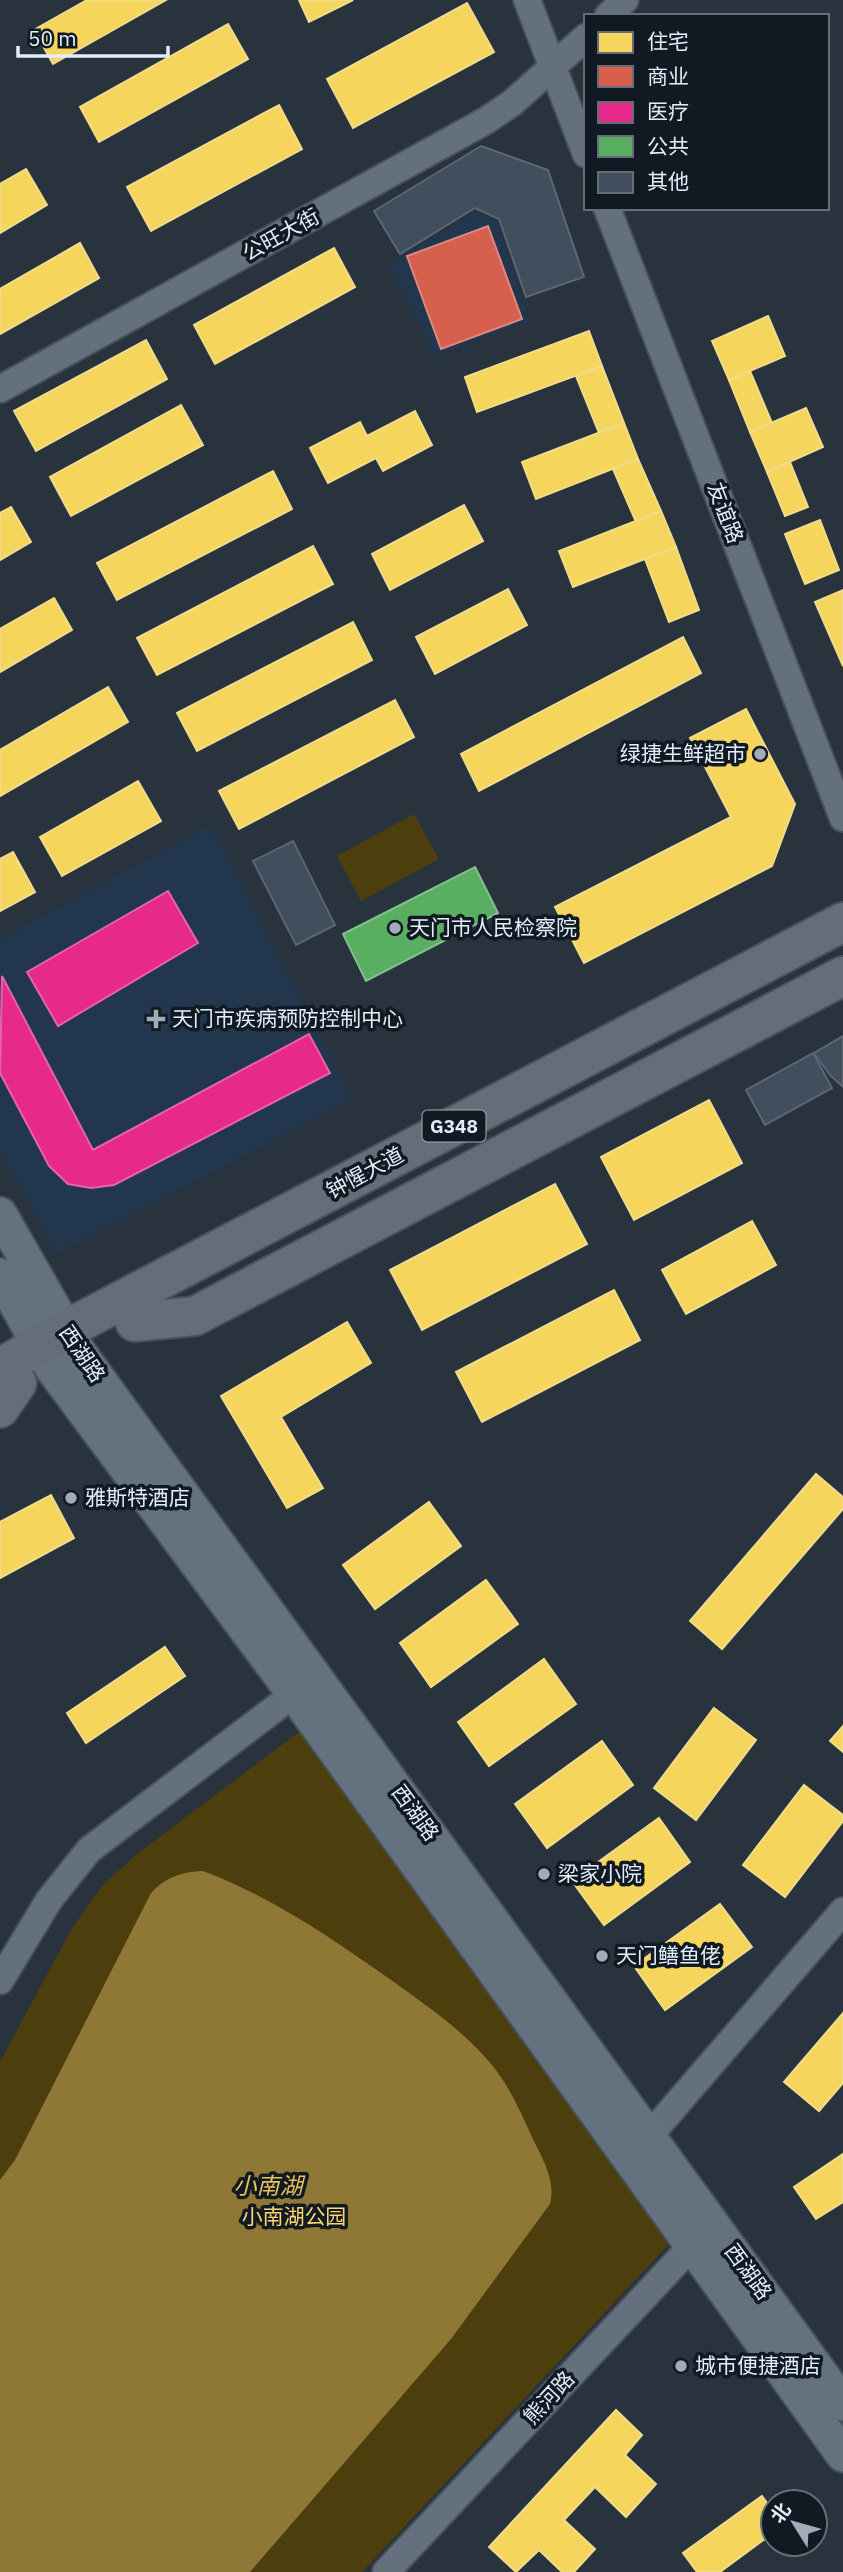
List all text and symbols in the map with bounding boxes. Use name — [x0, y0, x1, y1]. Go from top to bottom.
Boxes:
scale bar — [18, 14, 168, 58]
legend — [584, 14, 829, 210]
text: 50 m — [28, 24, 77, 52]
text: 住宅 — [647, 27, 689, 55]
text: 商业 — [647, 62, 689, 90]
text: 医疗 — [647, 97, 689, 125]
text: 公共 — [647, 132, 689, 160]
text: 其他 — [647, 167, 689, 195]
street label: 公旺大街 — [237, 202, 324, 267]
street label: 友谊路 — [702, 478, 750, 547]
place label: 绿捷生鲜超市 — [620, 739, 746, 767]
marker: 绿捷生鲜超市 — [752, 746, 768, 762]
place label: 天门市人民检察院 — [409, 913, 577, 941]
marker: 天门市人民检察院 — [387, 920, 403, 936]
place label: 天门市疾病预防控制中心 — [172, 1004, 403, 1032]
marker: 天门市疾病预防控制中心 — [146, 1009, 166, 1029]
road number: G348 — [422, 1110, 486, 1142]
street label: 钟惺大道 — [321, 1140, 408, 1204]
street label: 西湖路 — [54, 1319, 112, 1387]
place label: 雅斯特酒店 — [85, 1483, 190, 1511]
marker: 雅斯特酒店 — [63, 1490, 79, 1506]
street label: 西湖路 — [386, 1779, 446, 1846]
place label: 梁家小院 — [558, 1859, 642, 1887]
marker: 梁家小院 — [536, 1866, 552, 1882]
place label: 天门鳝鱼佬 — [616, 1941, 721, 1969]
marker: 天门鳝鱼佬 — [594, 1948, 610, 1964]
water label: 小南湖 — [234, 2170, 306, 2200]
park label: 小南湖公园 — [242, 2202, 347, 2230]
street label: 西湖路 — [719, 2238, 779, 2305]
place label: 城市便捷酒店 — [695, 2351, 821, 2379]
marker: 城市便捷酒店 — [673, 2358, 689, 2374]
street label: 熊河路 — [517, 2365, 580, 2430]
north arrow — [759, 2488, 829, 2558]
text: 北 — [765, 2498, 796, 2528]

